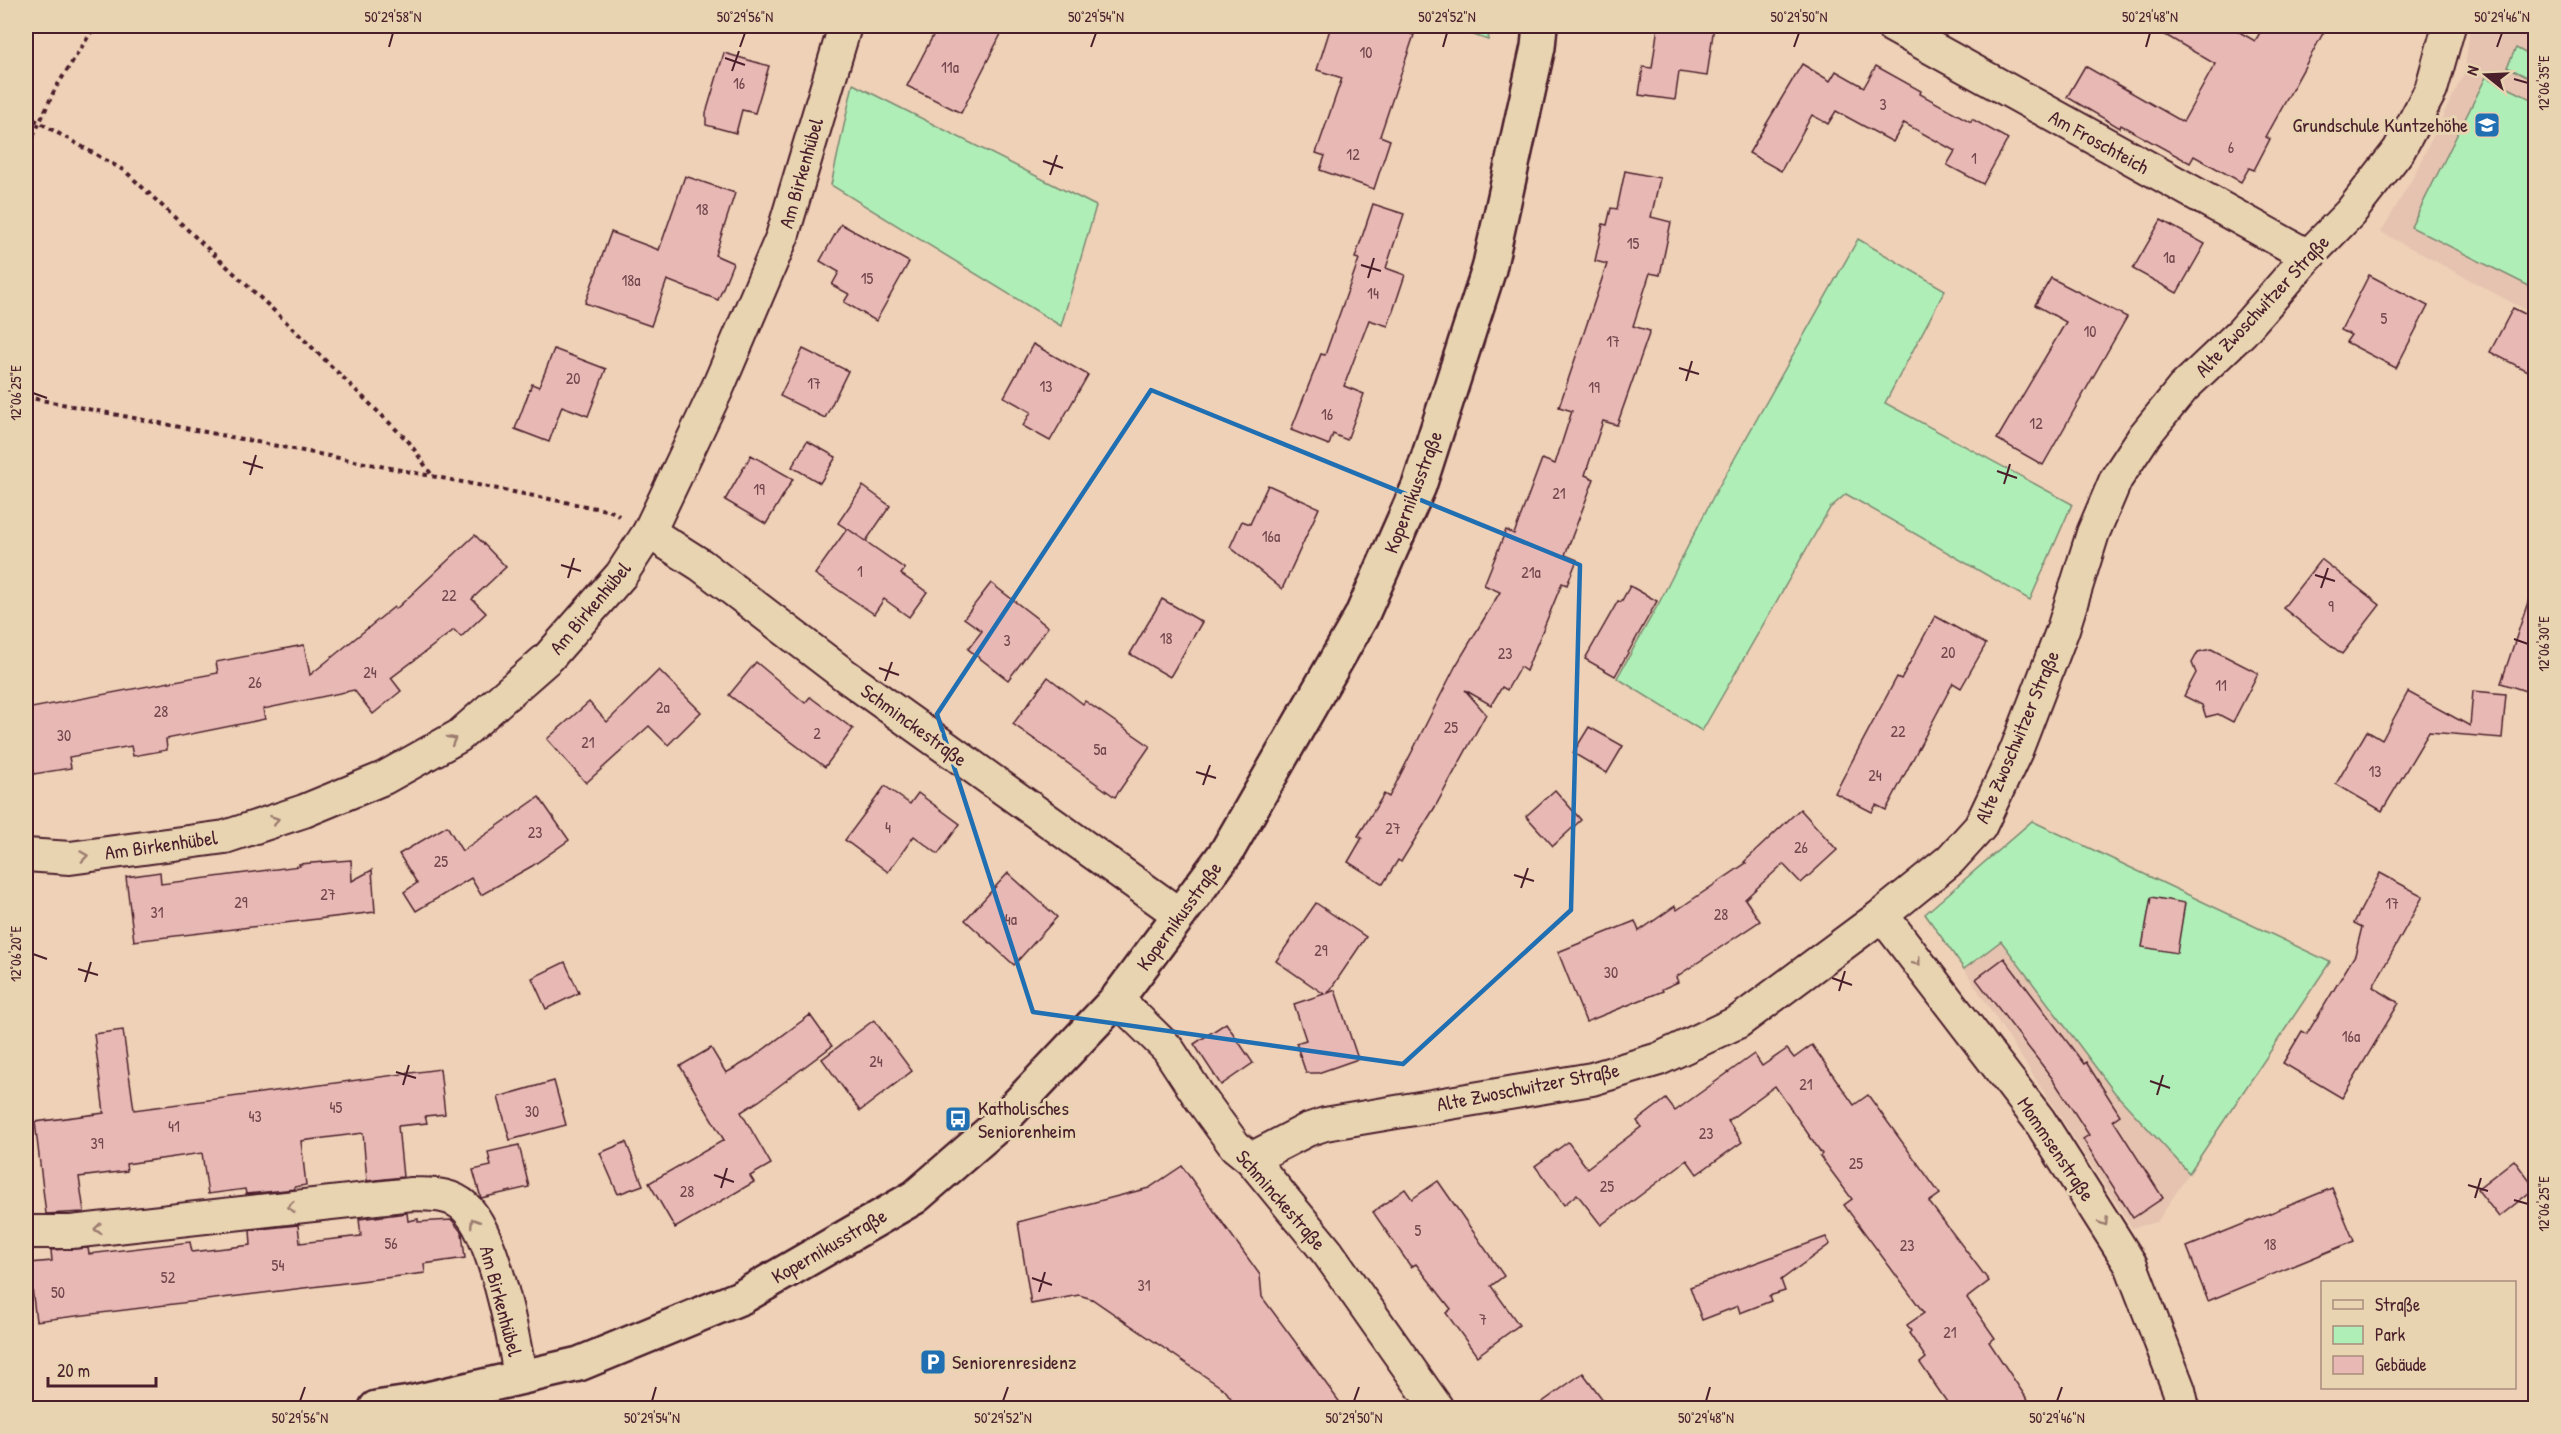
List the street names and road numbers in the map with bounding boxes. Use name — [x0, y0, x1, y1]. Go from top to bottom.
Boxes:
street label: Am Froschteich — [2044, 103, 2154, 180]
street label: Am Birkenhübel — [772, 114, 829, 231]
street label: Alte Zwoschwitzer Straße — [2189, 229, 2335, 383]
street label: Kopernikusstraße — [1377, 427, 1448, 557]
street label: Am Birkenhübel — [543, 555, 637, 660]
street label: Alte Zwoschwitzer Straße — [1968, 646, 2065, 827]
street label: Schminckestraße — [856, 677, 973, 772]
street label: Am Birkenhübel — [103, 823, 220, 866]
street label: Kopernikusstraße — [1130, 856, 1227, 976]
street label: Alte Zwoschwitzer Straße — [1434, 1056, 1622, 1117]
street label: Mommsenstraße — [2012, 1091, 2101, 1206]
street label: Schminckestraße — [1230, 1144, 1333, 1256]
street label: Kopernikusstraße — [766, 1202, 891, 1289]
street label: Am Birkenhübel — [474, 1243, 529, 1360]

